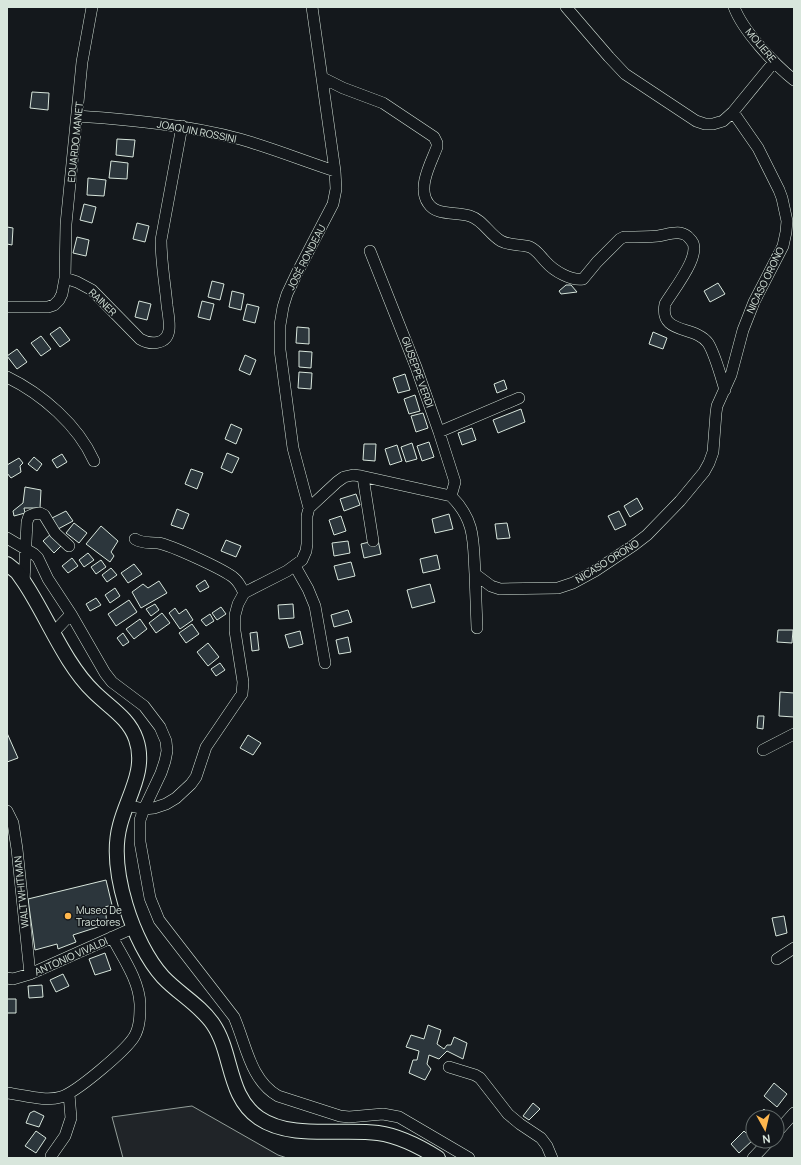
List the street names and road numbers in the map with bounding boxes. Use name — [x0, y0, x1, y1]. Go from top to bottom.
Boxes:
street label: MOLIERE — [743, 25, 780, 65]
street label: EDUARDO MANET — [64, 101, 86, 183]
street label: JOAQUIN ROSSINI — [156, 116, 238, 146]
street label: JOSÉ RONDEAU — [283, 222, 329, 292]
street label: NICASO OROÑO — [743, 244, 787, 316]
street label: RAINER — [86, 285, 120, 319]
street label: GIUSEPPE VERDI — [399, 334, 437, 410]
street label: NICASO OROÑO — [573, 536, 641, 586]
street label: WALT WHITMAN — [10, 855, 32, 929]
street label: ANTONIO VIVALDI — [32, 934, 110, 978]

